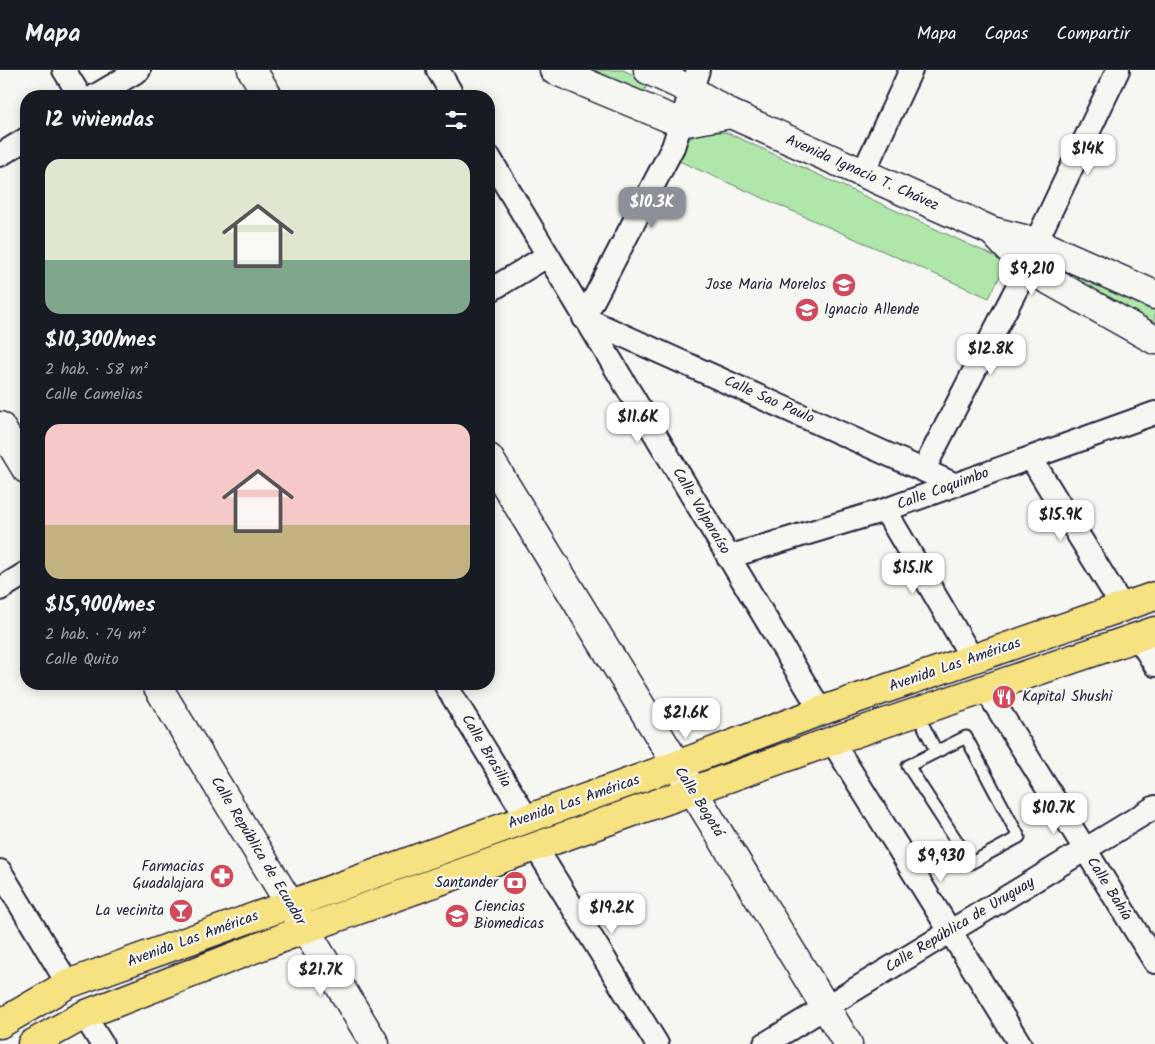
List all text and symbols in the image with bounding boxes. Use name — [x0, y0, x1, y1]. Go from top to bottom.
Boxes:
text: Mapa — [25, 15, 81, 54]
text: Mapa — [917, 20, 957, 49]
text: Capas — [985, 20, 1029, 49]
text: Compartir — [1057, 20, 1130, 49]
text: 12 viviendas — [45, 104, 154, 137]
icon: filters — [442, 106, 470, 134]
street label: Avenida Ignacio T. Chávez — [782, 128, 943, 218]
pin: $14K — [1058, 134, 1118, 176]
text: $14K — [1072, 137, 1104, 162]
pin: $10.3K — [611, 186, 693, 229]
text: $10.3K — [630, 190, 674, 215]
icon: home — [213, 191, 303, 281]
pin: $9,210 — [991, 254, 1073, 296]
text: $9,210 — [1010, 257, 1054, 282]
school or university icon: Jose Maria Morelos — [831, 272, 857, 298]
place label: Jose Maria Morelos — [705, 273, 827, 297]
school or university icon: Ignacio Allende — [794, 297, 820, 323]
place label: Ignacio Allende — [824, 298, 920, 322]
text: $10,300/mes — [45, 324, 156, 357]
pin: $12.8K — [950, 334, 1032, 376]
text: $12.8K — [968, 337, 1014, 362]
text: 2 hab. · 58 m² — [45, 357, 148, 382]
street label: Calle Sao Paulo — [720, 369, 818, 431]
text: Calle Camelias — [45, 382, 143, 407]
pin: $11.6K — [597, 402, 679, 444]
text: $11.6K — [617, 405, 659, 430]
icon: home — [213, 456, 303, 546]
street label: Calle Coquimbo — [894, 461, 993, 517]
street label: Calle Valparaíso — [666, 463, 737, 559]
pin: $15.9K — [1020, 500, 1102, 542]
text: $15.9K — [1039, 503, 1083, 528]
pin: $15.1K — [872, 552, 954, 595]
text: $15.1K — [893, 556, 933, 581]
text: $15,900/mes — [45, 589, 155, 622]
text: 2 hab. · 74 m² — [45, 622, 146, 647]
street label: Avenida Las Américas — [886, 631, 1025, 699]
text: Calle Quito — [45, 647, 119, 672]
restaurant icon: Kapital Shushi — [991, 684, 1017, 710]
place label: Kapital Shushi — [1022, 685, 1114, 709]
pin: $21.6K — [645, 698, 727, 740]
text: $21.6K — [663, 701, 709, 726]
street label: Calle Brasilia — [455, 710, 517, 792]
street label: Calle Bogotá — [668, 762, 731, 844]
street label: Avenida Las Américas — [505, 768, 644, 836]
street label: Calle República de Ecuador — [204, 772, 313, 931]
pin: $10.7K — [1013, 792, 1095, 835]
text: $10.7K — [1032, 796, 1076, 821]
pin: $9,930 — [900, 840, 982, 883]
text: $9,930 — [918, 844, 964, 869]
street label: Calle Bahía — [1080, 852, 1138, 926]
place label: Farmacias Guadalajara — [133, 855, 205, 896]
pharmacy icon: Farmacias Guadalajara — [209, 863, 235, 889]
bank icon: Santander — [502, 870, 528, 896]
street label: Calle República de Uruguay — [881, 870, 1040, 979]
place label: Santander — [435, 871, 499, 895]
pin: $19.2K — [571, 892, 653, 935]
place label: Ciencias Biomedicas — [474, 895, 544, 936]
text: $19.2K — [589, 896, 635, 921]
bar icon: La vecinita — [168, 898, 194, 924]
place label: La vecinita — [95, 899, 164, 923]
school or university icon: Ciencias Biomedicas — [444, 903, 470, 929]
street label: Avenida Las Américas — [124, 904, 263, 974]
pin: $21.7K — [280, 954, 362, 997]
text: $21.7K — [299, 958, 343, 983]

